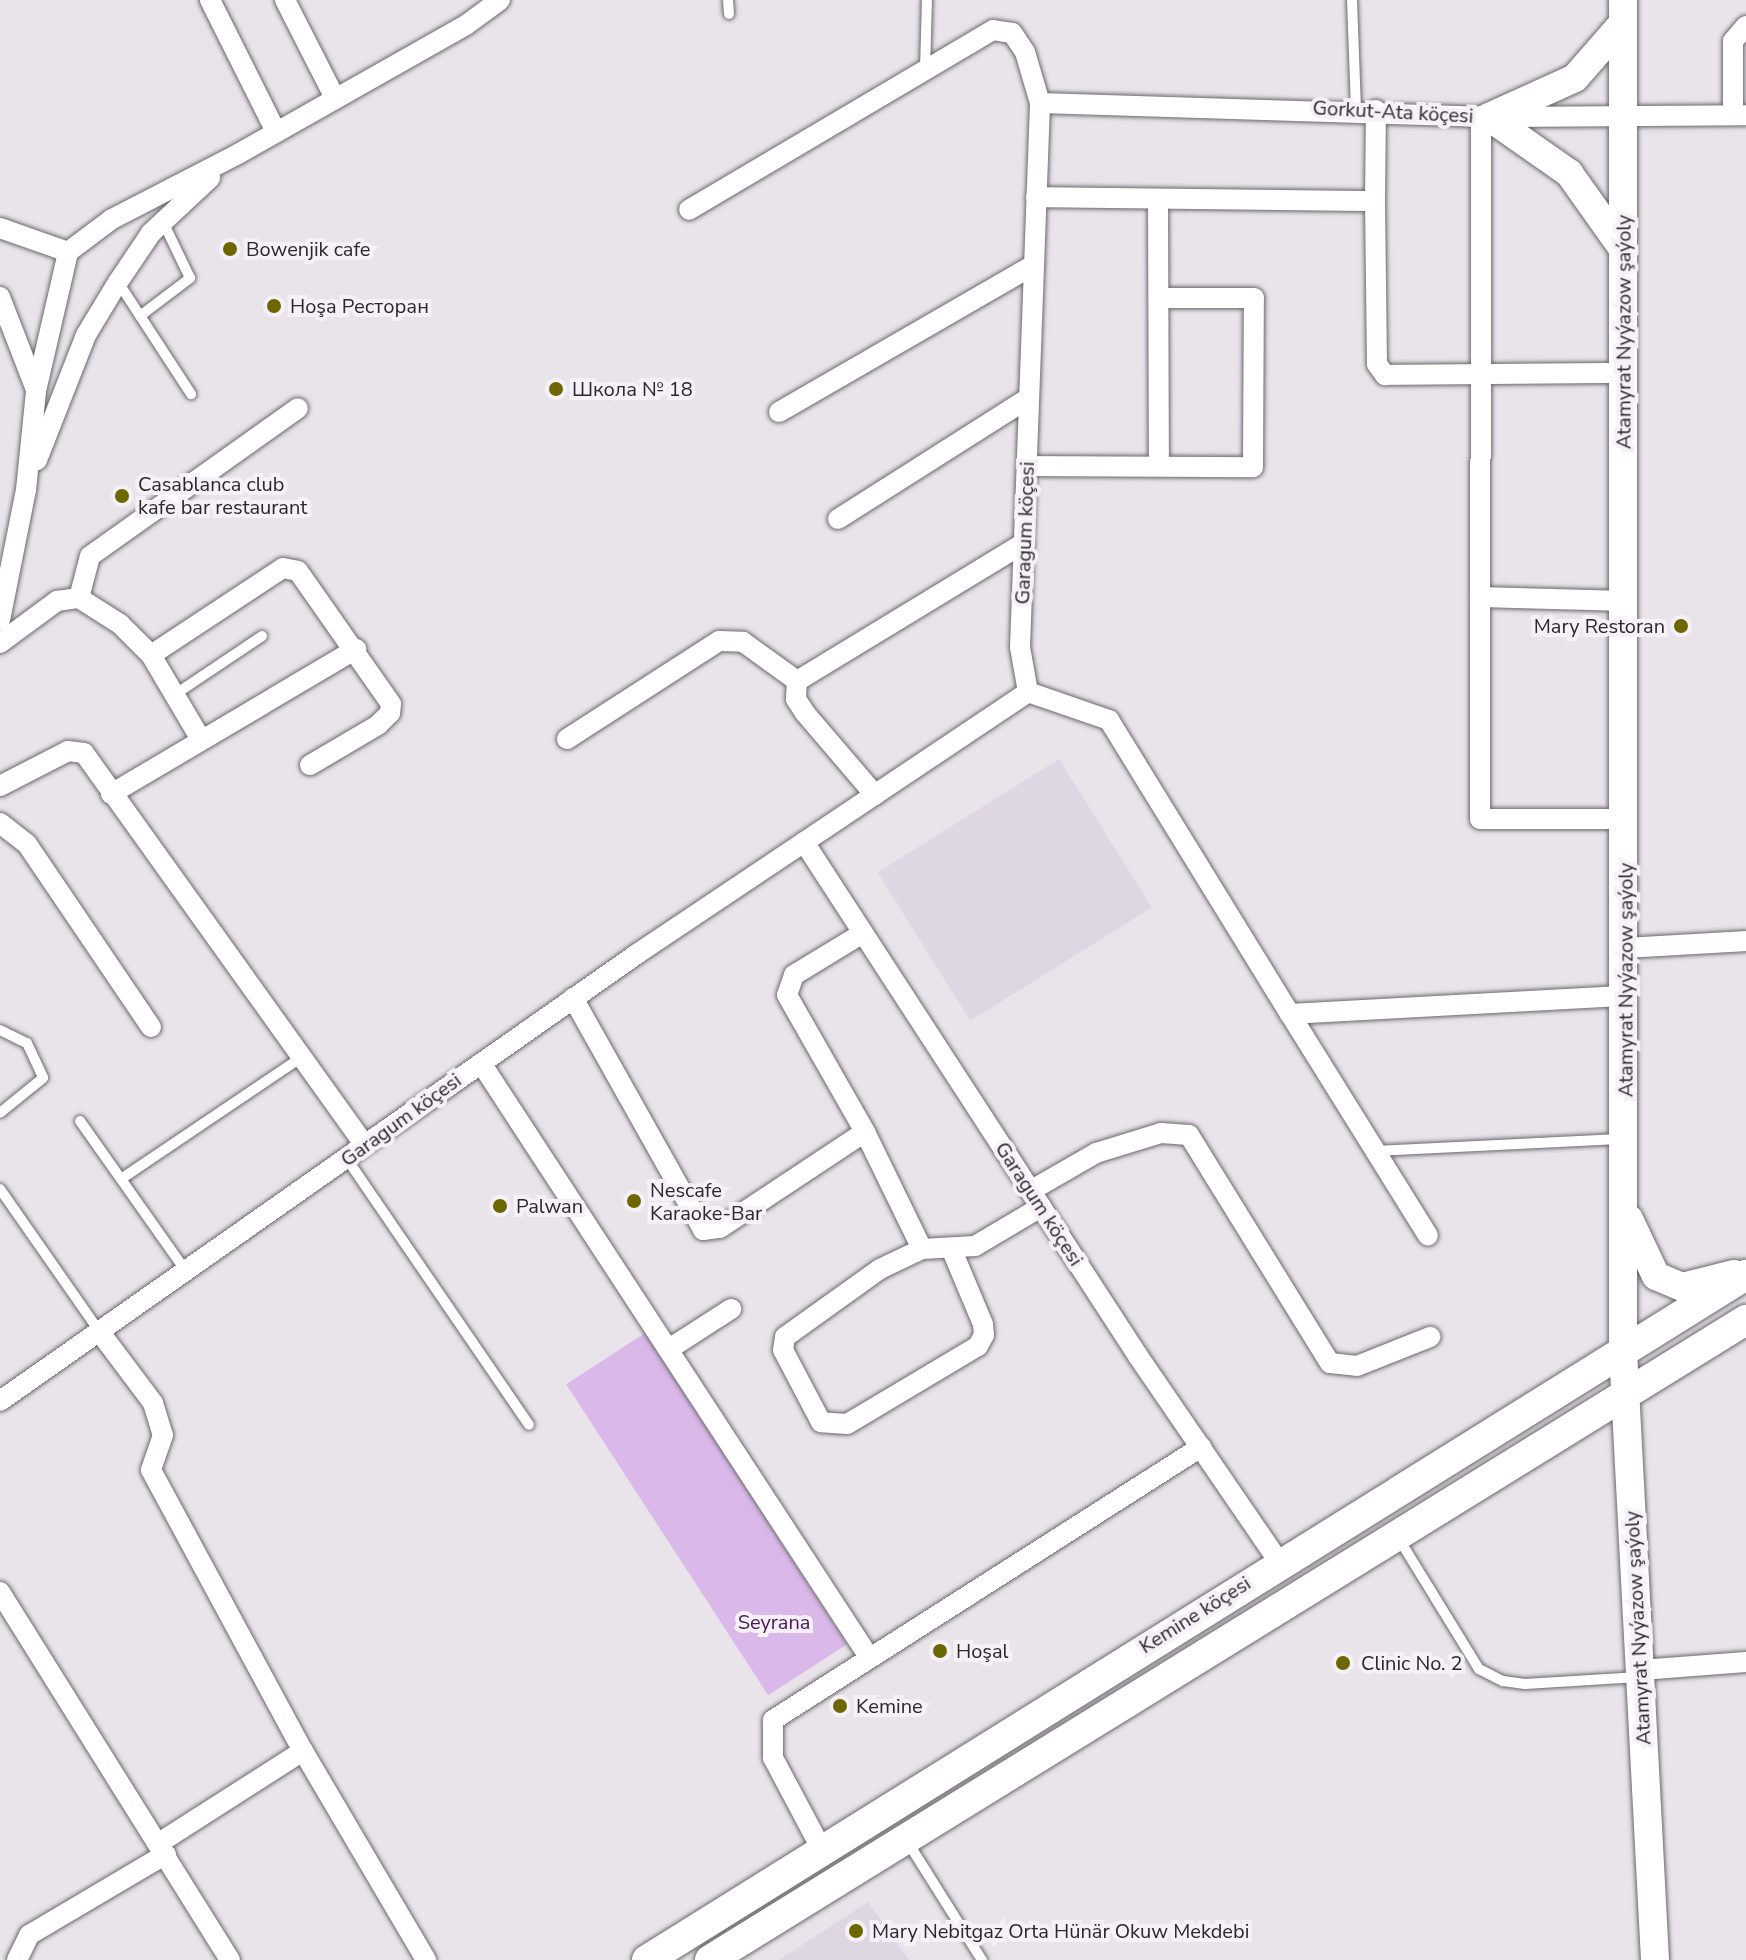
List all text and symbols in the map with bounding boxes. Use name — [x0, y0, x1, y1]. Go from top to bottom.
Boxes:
street label: Gorkut-Ata köçesi — [1312, 96, 1474, 128]
street label: Atamyrat Nyýazow şaýoly — [1612, 215, 1636, 449]
place label: Bowenjik cafe — [246, 237, 370, 261]
marker: Bowenjik cafe — [221, 240, 239, 258]
place label: Hoşa Ресторан — [290, 294, 429, 318]
marker: Hoşa Ресторан — [265, 297, 283, 315]
place label: Школа № 18 — [572, 377, 693, 401]
marker: Школа № 18 — [547, 380, 565, 398]
street label: Garagum köçesi — [1011, 461, 1039, 605]
place label: Casablanca club kafe bar restaurant — [138, 472, 307, 519]
marker: Casablanca club kafe bar restaurant — [113, 487, 131, 505]
place label: Mary Restoran — [1534, 614, 1665, 638]
marker: Mary Restoran — [1672, 617, 1690, 635]
street label: Atamyrat Nyýazow şaýoly — [1614, 863, 1638, 1097]
street label: Garagum köçesi — [336, 1068, 466, 1172]
street label: Garagum köçesi — [990, 1138, 1088, 1270]
place label: Nescafe Karaoke-Bar — [650, 1178, 762, 1225]
marker: Nescafe Karaoke-Bar — [625, 1192, 643, 1210]
place label: Palwan — [516, 1194, 583, 1218]
marker: Palwan — [491, 1197, 509, 1215]
street label: Atamyrat Nyýazow şaýoly — [1620, 1510, 1656, 1746]
street label: Kemine köçesi — [1135, 1571, 1255, 1659]
park label: Seyrana — [738, 1610, 810, 1634]
place label: Hoşal — [956, 1639, 1008, 1663]
marker: Hoşal — [931, 1642, 949, 1660]
place label: Clinic No. 2 — [1361, 1651, 1463, 1675]
marker: Clinic No. 2 — [1332, 1652, 1354, 1674]
place label: Kemine — [856, 1694, 923, 1718]
marker: Kemine — [831, 1697, 849, 1715]
place label: Mary Nebitgaz Orta Hünär Okuw Mekdebi — [872, 1919, 1249, 1943]
marker: Mary Nebitgaz Orta Hünär Okuw Mekdebi — [847, 1922, 865, 1940]

